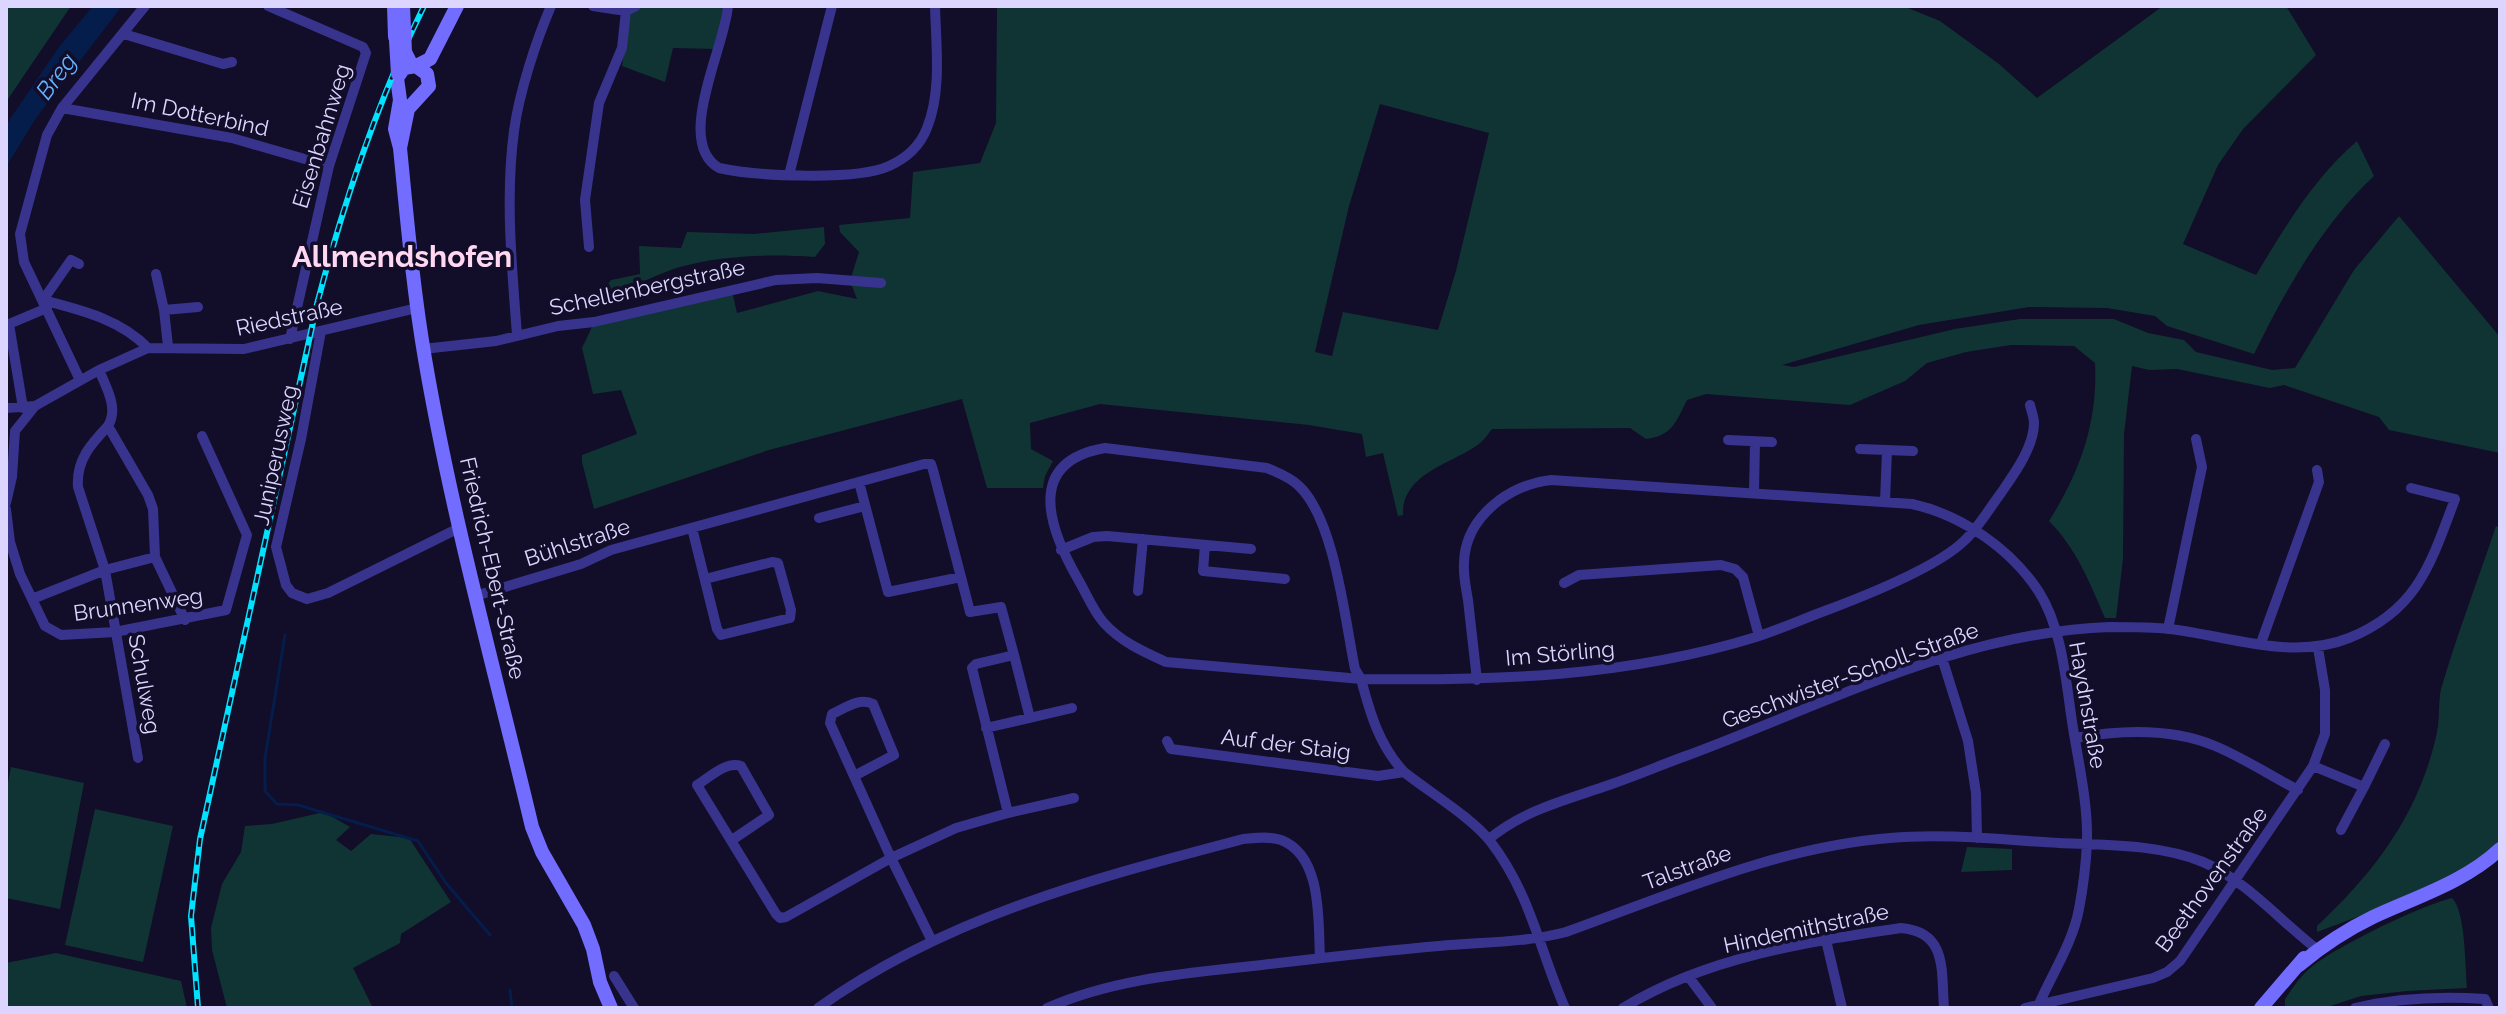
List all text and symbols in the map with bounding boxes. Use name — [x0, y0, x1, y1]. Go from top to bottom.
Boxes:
water label: Breg — [29, 47, 83, 105]
street label: Eisenbahnweg — [287, 61, 355, 211]
street label: Im Dotterbind — [129, 87, 271, 141]
district label: Allmendshofen — [292, 239, 512, 274]
street label: Schellenbergstraße — [547, 254, 747, 320]
street label: Riedstraße — [233, 293, 345, 341]
street label: Juniperusweg — [247, 382, 303, 528]
street label: Friedrich-Ebert-Straße — [455, 454, 531, 682]
street label: Bühlstraße — [521, 513, 633, 571]
street label: Brunnenweg — [72, 582, 204, 626]
street label: Geschwister-Scholl-Straße — [1718, 616, 1982, 734]
street label: Schulweg — [123, 632, 167, 736]
street label: Im Störling — [1504, 635, 1616, 671]
street label: Haydnstraße — [2064, 639, 2112, 771]
street label: Auf der Staig — [1220, 723, 1352, 765]
street label: Beethovenstraße — [2150, 801, 2272, 957]
street label: Talstraße — [1639, 839, 1735, 895]
street label: Hindemithstraße — [1721, 898, 1891, 958]

